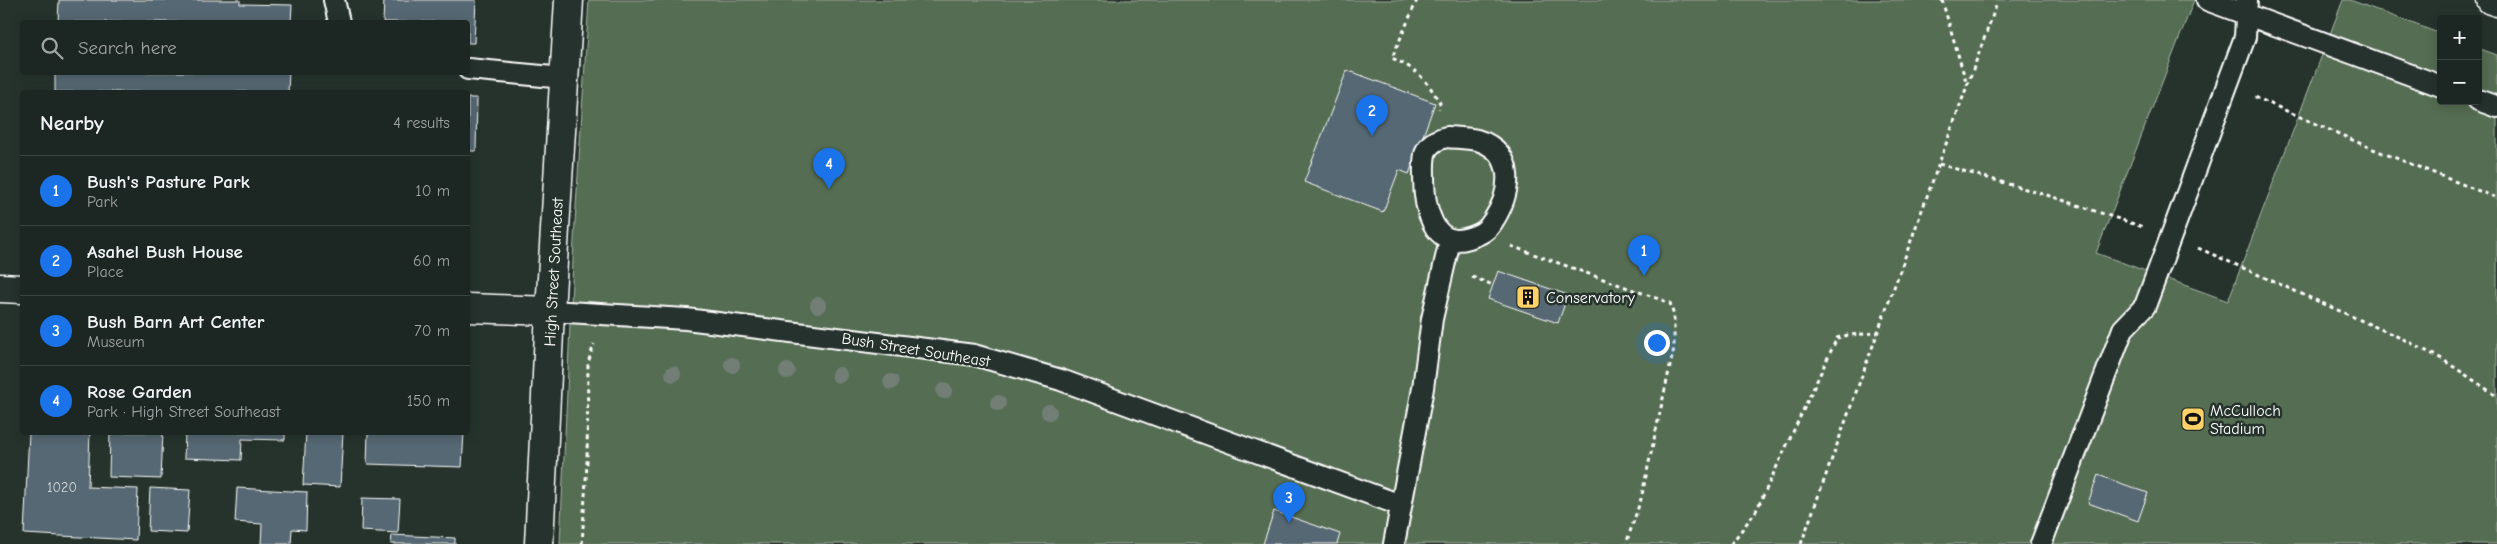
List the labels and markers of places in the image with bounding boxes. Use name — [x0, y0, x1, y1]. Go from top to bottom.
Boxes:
pin: 2 — [1356, 95, 1388, 136]
pin: 4 — [813, 148, 845, 189]
pin: 1 — [1628, 235, 1660, 276]
building icon: Conservatory — [1515, 284, 1541, 310]
place label: Conservatory — [1546, 289, 1636, 307]
place label: McCulloch Stadium — [2210, 402, 2281, 438]
sports icon: McCulloch Stadium — [2180, 406, 2206, 432]
pin: 3 — [1273, 482, 1305, 523]

